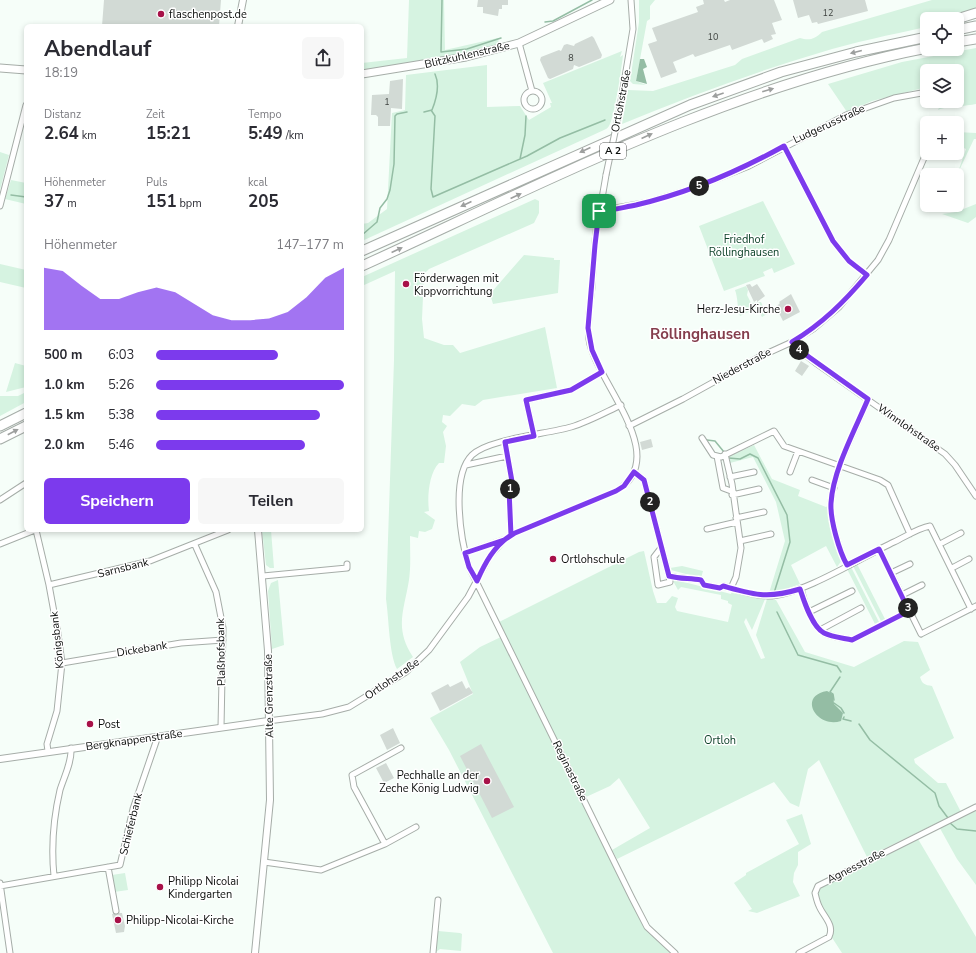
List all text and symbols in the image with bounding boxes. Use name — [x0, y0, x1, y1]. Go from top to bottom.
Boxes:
place label: flaschenpost.de — [169, 7, 247, 22]
house number: 12 — [823, 7, 833, 19]
marker: flaschenpost.de — [156, 9, 166, 19]
map controls — [920, 12, 964, 212]
button: locate — [920, 12, 964, 56]
house number: 10 — [708, 31, 718, 43]
text: Abendlauf — [44, 34, 151, 64]
button: share — [302, 37, 344, 79]
street label: Blitzkuhlenstraße — [423, 38, 511, 72]
one-way arrow — [850, 50, 862, 56]
house number: 8 — [568, 52, 574, 64]
text: 18:19 — [44, 64, 78, 82]
button: layers — [920, 64, 964, 108]
street label: Ortlohstraße — [608, 68, 634, 134]
one-way arrow — [762, 87, 774, 93]
one-way arrow — [711, 92, 723, 98]
house number: 1 — [384, 96, 390, 108]
street label: Ludgerusstraße — [791, 101, 867, 147]
text: Distanz — [44, 107, 81, 122]
text: Zeit — [146, 107, 165, 122]
text: Tempo — [248, 107, 282, 122]
button: + — [920, 116, 964, 160]
text: 2.64 — [44, 122, 79, 145]
text: 15:21 — [146, 122, 191, 145]
text: 5:49 — [248, 122, 283, 145]
text: km — [79, 128, 97, 143]
text: /km — [283, 128, 304, 143]
one-way arrow — [641, 133, 652, 139]
road number: A 2 — [600, 143, 626, 159]
one-way arrow — [579, 147, 591, 154]
button: − — [920, 168, 964, 212]
text: Höhenmeter — [44, 175, 106, 190]
text: Puls — [146, 175, 168, 190]
text: kcal — [248, 175, 268, 190]
pin: 5 — [689, 176, 709, 196]
text: 5 — [696, 178, 702, 193]
text: 37 — [44, 190, 64, 213]
text: 151 — [146, 190, 177, 213]
text: 205 — [248, 190, 279, 213]
one-way arrow — [510, 193, 521, 199]
pin — [582, 194, 616, 228]
text: m — [64, 196, 77, 211]
text: bpm — [177, 196, 202, 211]
icon: arrive — [588, 200, 610, 222]
one-way arrow — [461, 201, 472, 207]
park label: Friedhof Röllinghausen — [709, 232, 779, 260]
text: Höhenmeter — [44, 236, 117, 254]
text: 147–177 m — [276, 236, 344, 254]
one-way arrow — [392, 247, 403, 253]
place label: Förderwagen mit Kippvorrichtung — [414, 271, 499, 299]
marker: Förderwagen mit Kippvorrichtung — [401, 279, 411, 289]
place label: Herz-Jesu-Kirche — [697, 302, 780, 317]
marker: Herz-Jesu-Kirche — [783, 304, 793, 314]
district label: Röllinghausen — [650, 324, 750, 344]
pin: 4 — [789, 340, 809, 360]
text: 4 — [796, 342, 802, 357]
street label: Niederstraße — [710, 344, 774, 388]
text: 500 m — [44, 346, 82, 364]
text: 6:03 — [108, 346, 134, 364]
text: 1.0 km — [44, 376, 85, 394]
text: 5:26 — [108, 376, 134, 394]
street label: Winnlohstraße — [874, 401, 944, 455]
text: 1.5 km — [44, 406, 85, 424]
text: 5:38 — [108, 406, 134, 424]
one-way arrow — [7, 429, 19, 436]
text: 2.0 km — [44, 436, 85, 454]
text: 5:46 — [108, 436, 134, 454]
button: Speichern — [44, 478, 190, 524]
button: Teilen — [198, 478, 344, 524]
pin: 1 — [500, 479, 520, 499]
text: 1 — [507, 481, 513, 496]
pin: 2 — [640, 492, 660, 512]
text: 2 — [647, 494, 653, 509]
place label: Ortlohschule — [561, 552, 625, 567]
street label: Sarnsbank — [96, 554, 151, 582]
marker: Ortlohschule — [548, 554, 558, 564]
pin: 3 — [898, 598, 918, 618]
text: 3 — [905, 600, 911, 615]
street label: Königsbank — [46, 610, 67, 669]
street label: Plaßhofsbank — [213, 617, 229, 686]
street label: Dickebank — [116, 638, 169, 660]
street label: Alte Grenzstraße — [261, 654, 277, 738]
street label: Ortlohstraße — [362, 655, 422, 703]
place label: Post — [98, 717, 120, 732]
marker: Post — [85, 719, 95, 729]
street label: Bergknappenstraße — [85, 726, 183, 754]
park label: Ortloh — [704, 733, 736, 748]
street label: Reginastraße — [549, 738, 591, 804]
place label: Pechhalle an der Zeche König Ludwig — [379, 768, 479, 796]
marker: Pechhalle an der Zeche König Ludwig — [482, 776, 492, 786]
street label: Schieferbank — [116, 791, 146, 857]
street label: Agnesstraße — [824, 845, 888, 887]
place label: Philipp Nicolai Kindergarten — [168, 874, 239, 902]
marker: Philipp Nicolai Kindergarten — [155, 882, 165, 892]
place label: Philipp-Nicolai-Kirche — [126, 913, 234, 928]
marker: Philipp-Nicolai-Kirche — [113, 915, 123, 925]

